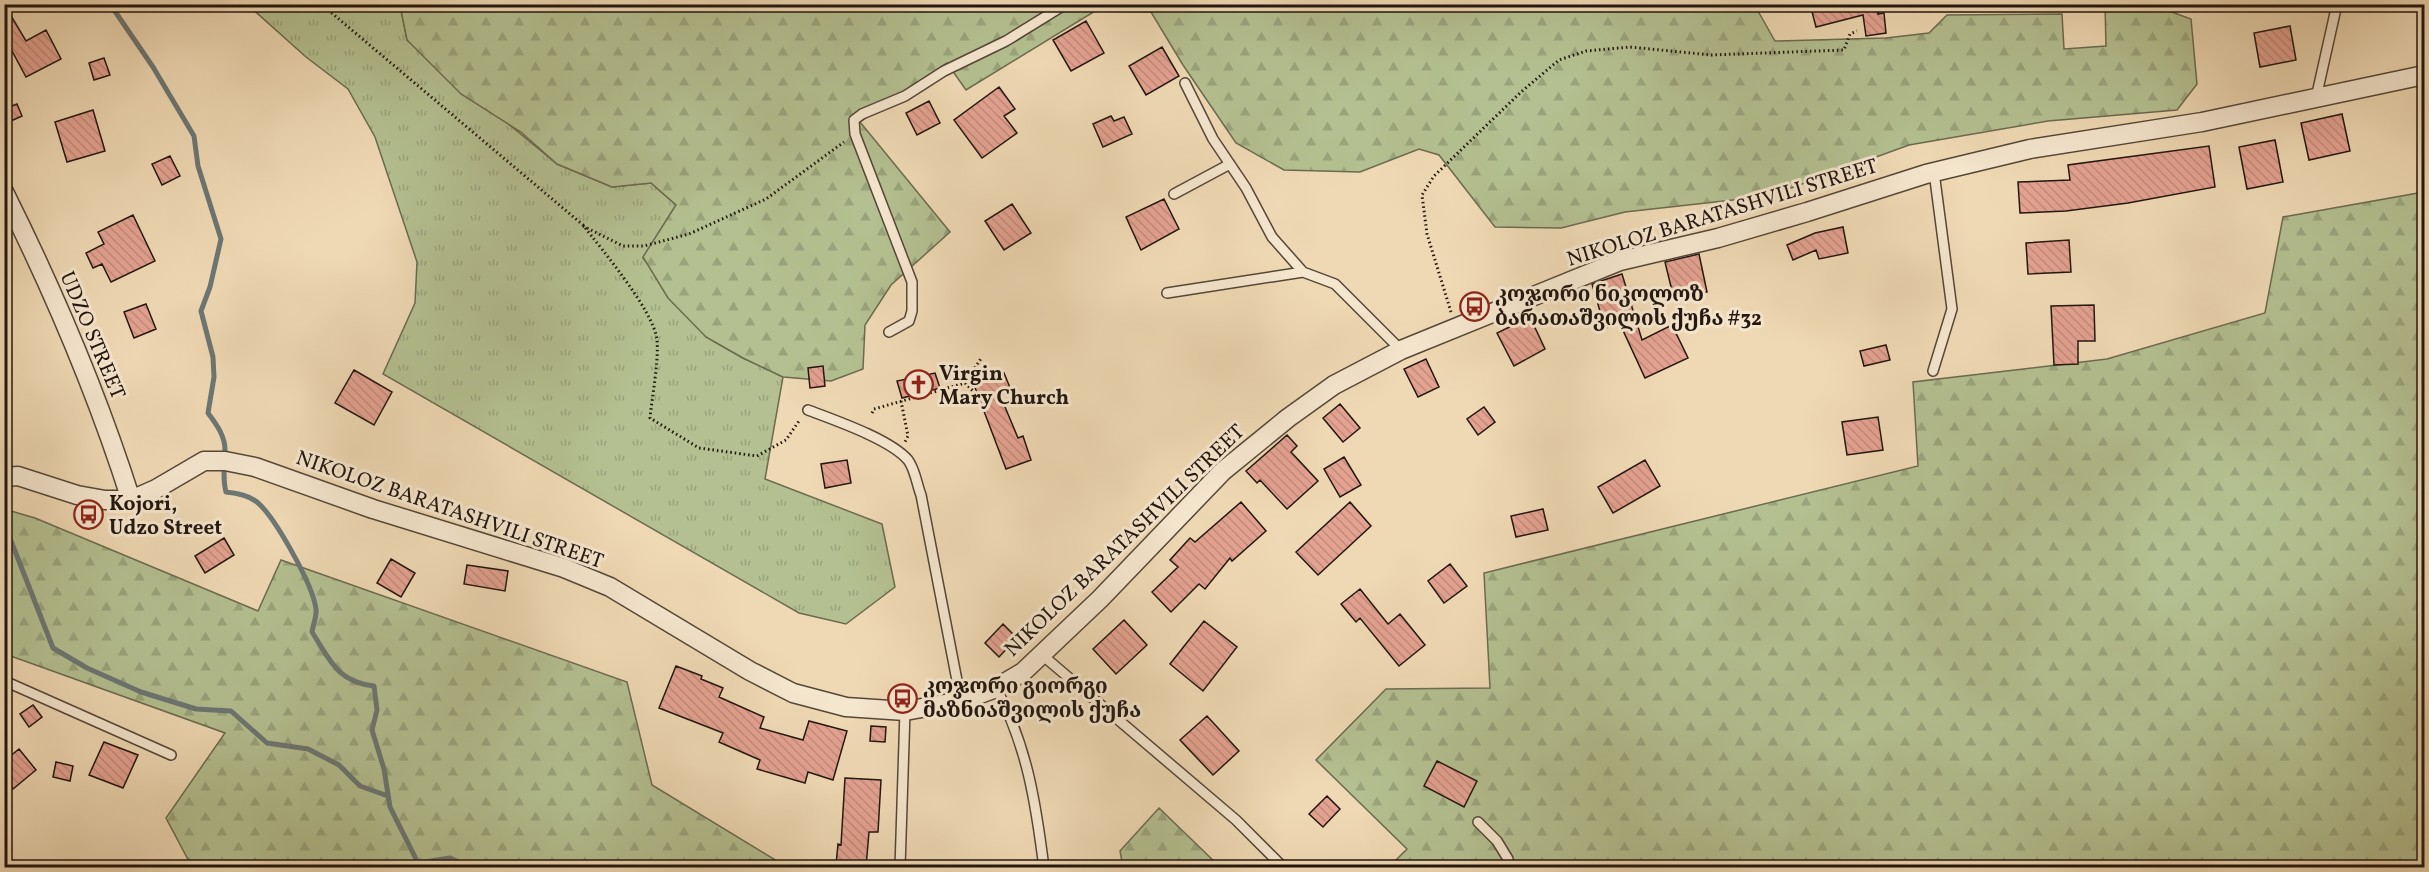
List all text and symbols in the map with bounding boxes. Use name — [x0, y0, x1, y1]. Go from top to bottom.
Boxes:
street label: NIKOLOZ BARATASHVILI STREET — [1563, 152, 1881, 275]
street label: UDZO STREET — [52, 267, 132, 404]
place label: კოჯორი ნიკოლოზ ბარათაშვილის ქუჩა #32 — [1495, 281, 1762, 334]
bus stop icon: კოჯორი ნიკოლოზ ბარათაშვილის ქუჩა #32 — [1458, 290, 1490, 322]
place label: Virgin Mary Church — [939, 360, 1070, 413]
church icon: Virgin Mary Church — [902, 369, 934, 401]
street label: NIKOLOZ BARATASHVILI STREET — [999, 418, 1252, 664]
street label: NIKOLOZ BARATASHVILI STREET — [292, 444, 607, 577]
place label: Kojori, Udzo Street — [109, 490, 222, 543]
bus stop icon: Kojori, Udzo Street — [72, 499, 104, 531]
place label: კოჯორი გიორგი მაზნიაშვილის ქუჩა — [923, 673, 1141, 726]
bus stop icon: კოჯორი გიორგი მაზნიაშვილის ქუჩა — [886, 682, 918, 714]

